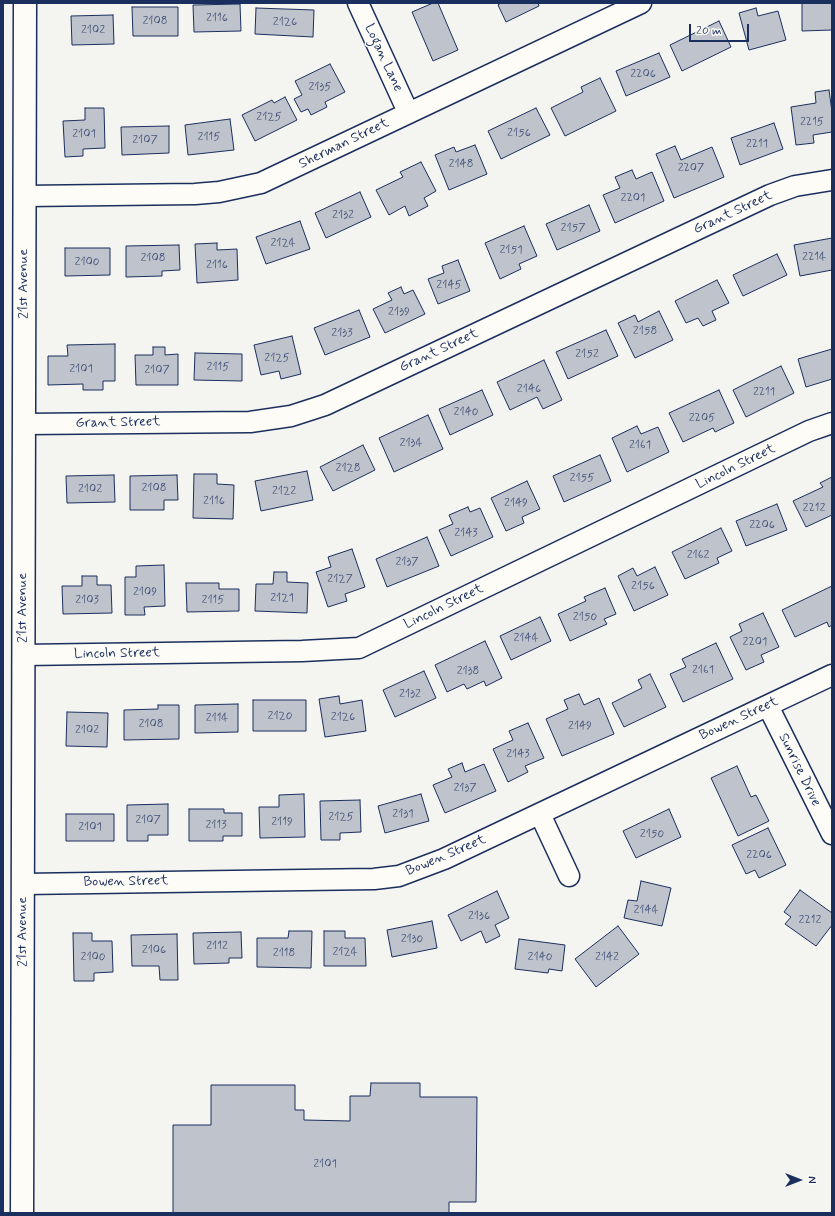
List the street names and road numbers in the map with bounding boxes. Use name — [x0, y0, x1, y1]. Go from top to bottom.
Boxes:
street label: Logan Lane — [360, 22, 406, 94]
street label: Sherman Street — [296, 115, 392, 173]
street label: Grant Street — [691, 187, 775, 239]
street label: 21st Avenue — [16, 249, 32, 319]
street label: Grant Street — [397, 325, 481, 377]
street label: Grant Street — [75, 414, 161, 432]
street label: Lincoln Street — [694, 441, 778, 493]
street label: 21st Avenue — [15, 573, 31, 643]
street label: Lincoln Street — [402, 581, 486, 633]
street label: Lincoln Street — [74, 645, 160, 663]
street label: Bowen Street — [697, 693, 781, 745]
street label: Sunrise Drive — [774, 731, 824, 809]
street label: Bowen Street — [404, 832, 488, 880]
street label: Bowen Street — [83, 873, 169, 891]
street label: 21st Avenue — [15, 897, 31, 967]

